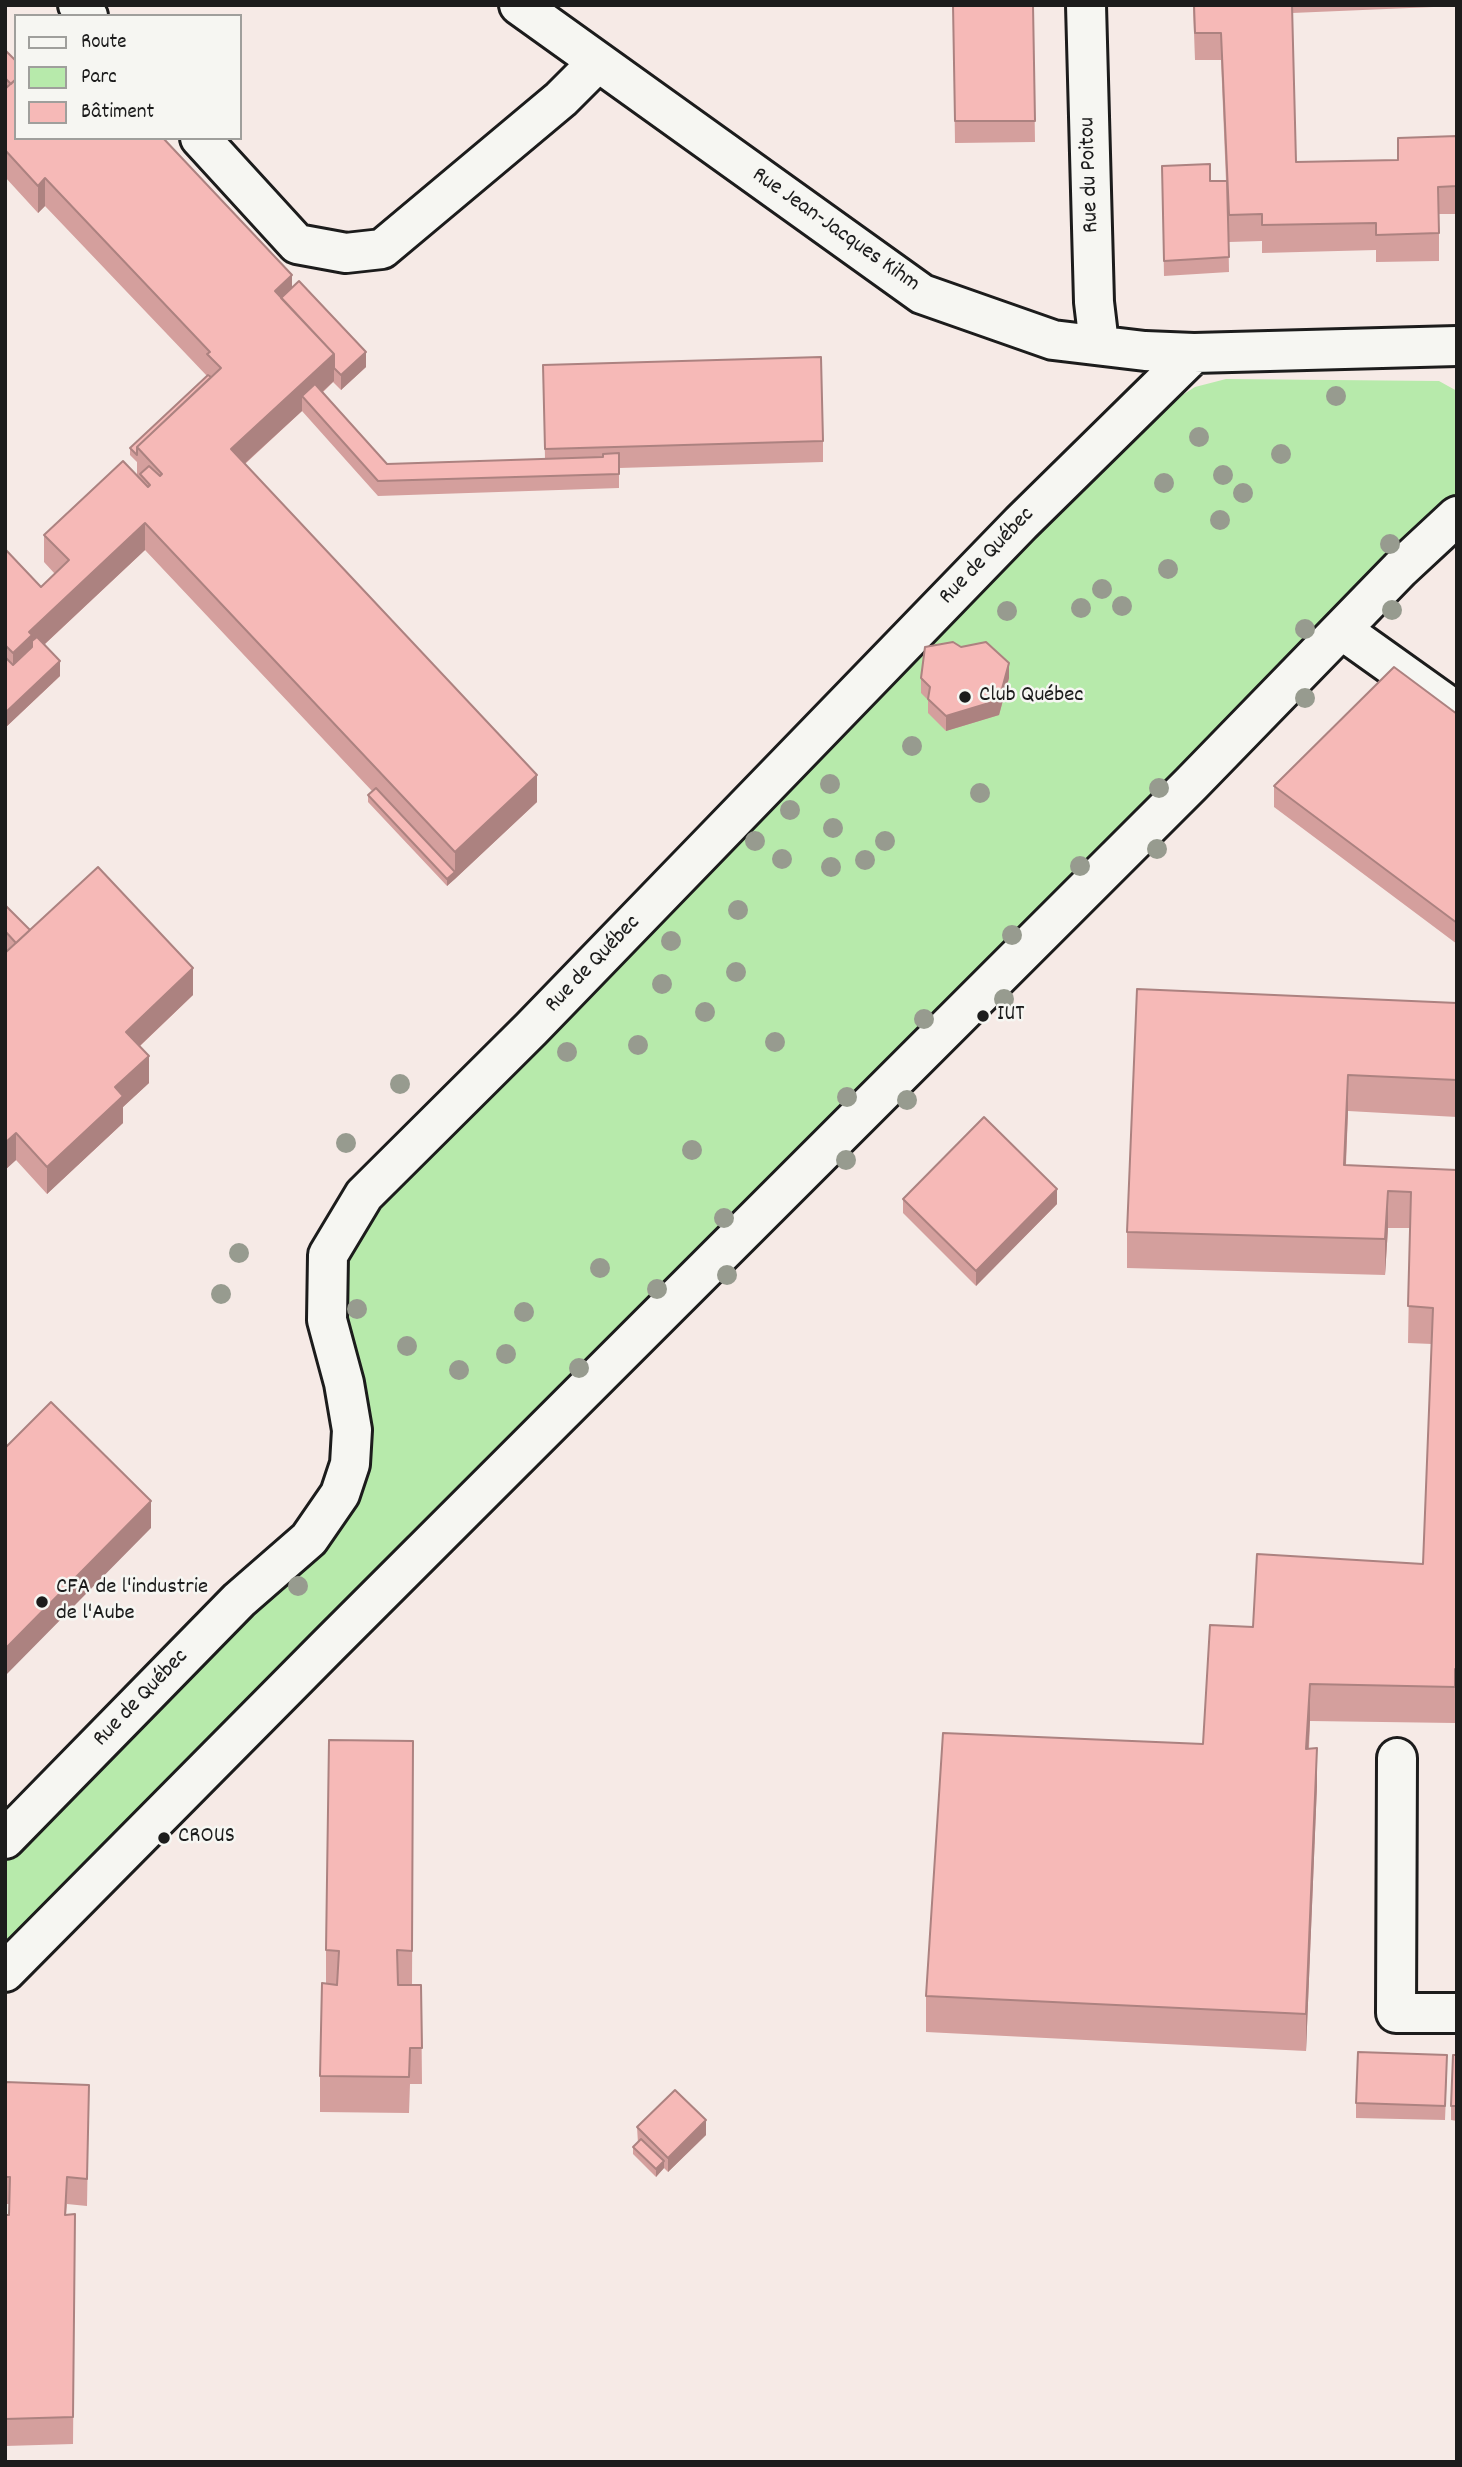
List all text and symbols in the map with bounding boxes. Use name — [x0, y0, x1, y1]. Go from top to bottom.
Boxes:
legend — [14, 14, 242, 140]
text: Route — [81, 28, 127, 58]
text: Parc — [81, 63, 117, 93]
text: Bâtiment — [81, 98, 154, 128]
street label: Rue du Poitou — [1075, 117, 1107, 233]
street label: Rue Jean-Jacques Kihm — [746, 163, 924, 299]
street label: Rue de Québec — [935, 502, 1041, 612]
place label: Club Québec — [979, 683, 1084, 711]
marker: Club Québec — [957, 689, 973, 705]
street label: Rue de Québec — [541, 910, 647, 1020]
place label: IUT — [997, 1002, 1024, 1030]
marker: IUT — [975, 1008, 991, 1024]
place label: CFA de l'industrie de l'Aube — [56, 1575, 208, 1629]
marker: CFA de l'industrie de l'Aube — [34, 1594, 50, 1610]
street label: Rue de Québec — [89, 1644, 195, 1754]
place label: CROUS — [178, 1824, 235, 1852]
marker: CROUS — [156, 1830, 172, 1846]

